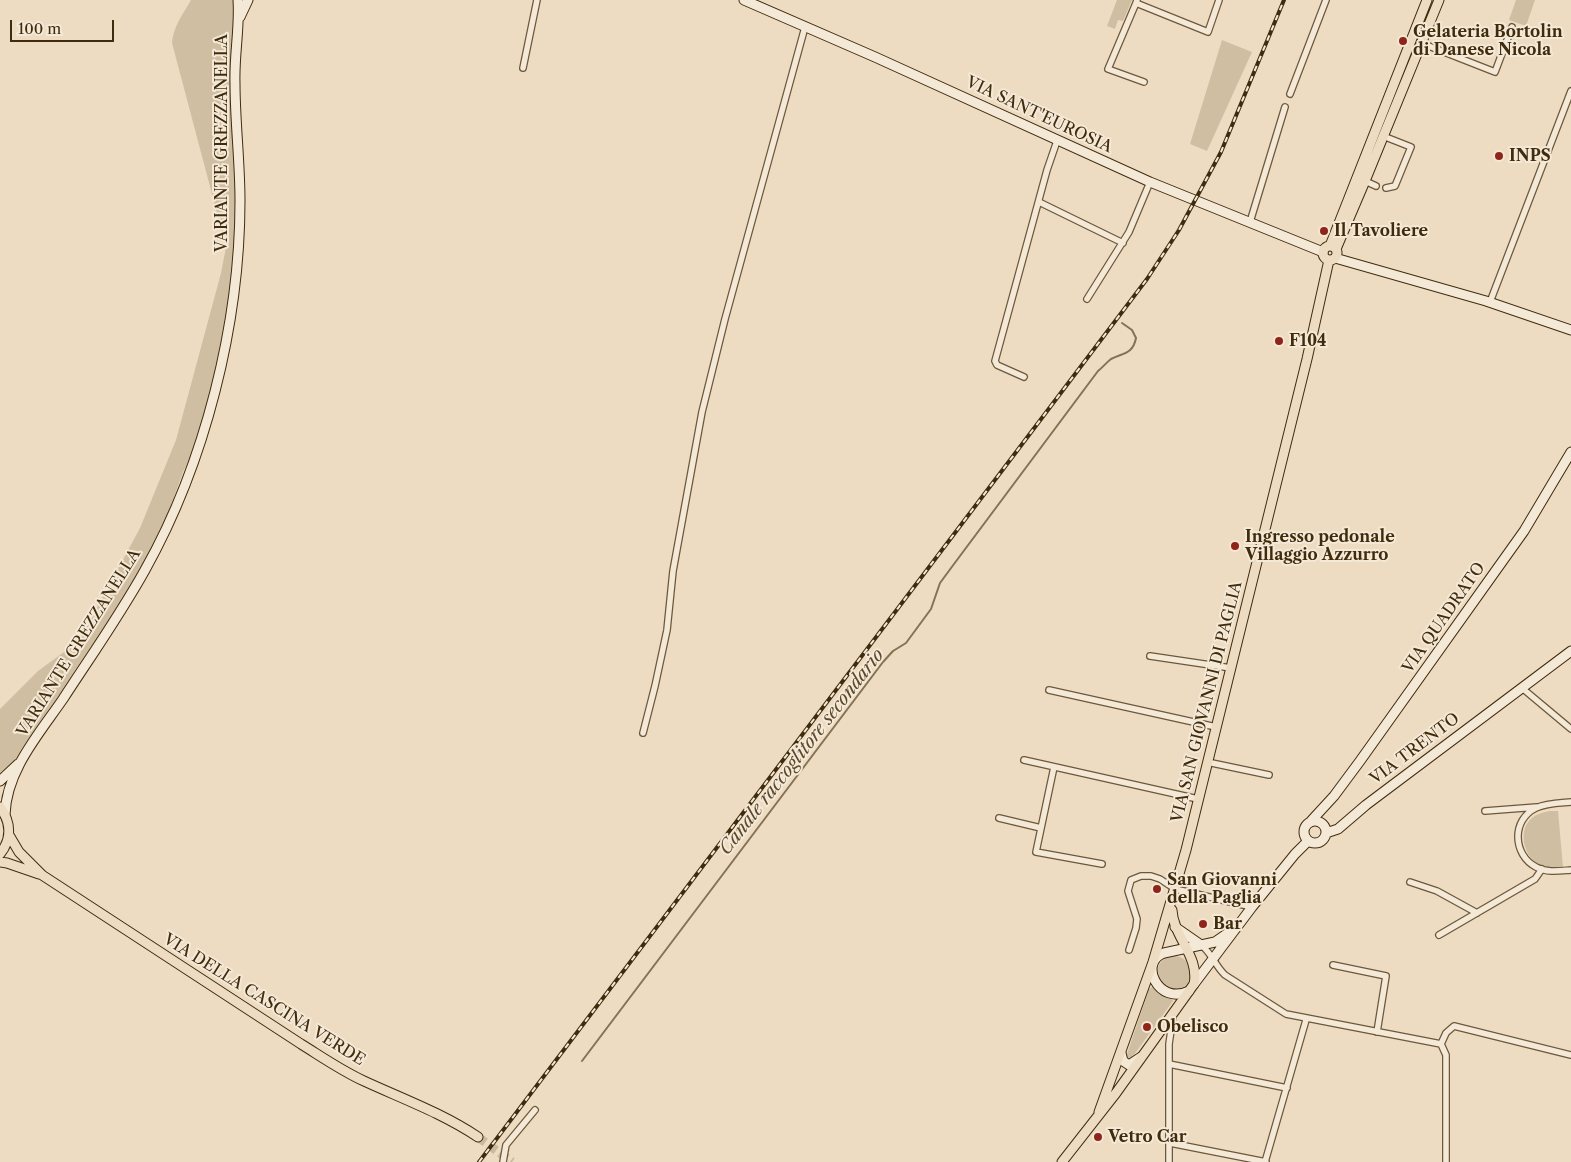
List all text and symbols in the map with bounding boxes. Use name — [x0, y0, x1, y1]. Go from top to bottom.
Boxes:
scale bar — [12, 10, 116, 42]
text: 100 m — [18, 19, 61, 38]
place label: Gelateria Bortolin di Danese Nicola — [1413, 22, 1563, 60]
street label: VARIANTE GREZZANELLA — [212, 34, 232, 252]
marker: Gelateria Bortolin di Danese Nicola — [1397, 35, 1409, 47]
street label: VIA SANT'EUROSIA — [963, 73, 1115, 157]
place label: INPS — [1509, 146, 1551, 166]
marker: INPS — [1493, 150, 1505, 162]
place label: Il Tavoliere — [1334, 221, 1428, 241]
marker: Il Tavoliere — [1318, 225, 1330, 237]
place label: F104 — [1289, 331, 1327, 351]
marker: F104 — [1273, 335, 1285, 347]
place label: Ingresso pedonale Villaggio Azzurro — [1245, 527, 1395, 565]
marker: Ingresso pedonale Villaggio Azzurro — [1229, 540, 1241, 552]
street label: VARIANTE GREZZANELLA — [13, 545, 145, 741]
street label: VIA QUADRATO — [1399, 559, 1489, 677]
street label: VIA SAN GIOVANNI DI PAGLIA — [1168, 579, 1246, 825]
water label: Canale raccoglitore secondario — [715, 645, 889, 859]
street label: VIA TRENTO — [1367, 709, 1463, 789]
place label: San Giovanni della Paglia — [1167, 870, 1277, 908]
marker: San Giovanni della Paglia — [1151, 883, 1163, 895]
place label: Bar — [1213, 914, 1242, 934]
marker: Bar — [1197, 918, 1209, 930]
street label: VIA DELLA CASCINA VERDE — [160, 930, 368, 1070]
place label: Obelisco — [1157, 1017, 1228, 1037]
marker: Obelisco — [1141, 1021, 1153, 1033]
place label: Vetro Car — [1108, 1127, 1187, 1147]
marker: Vetro Car — [1092, 1131, 1104, 1143]

